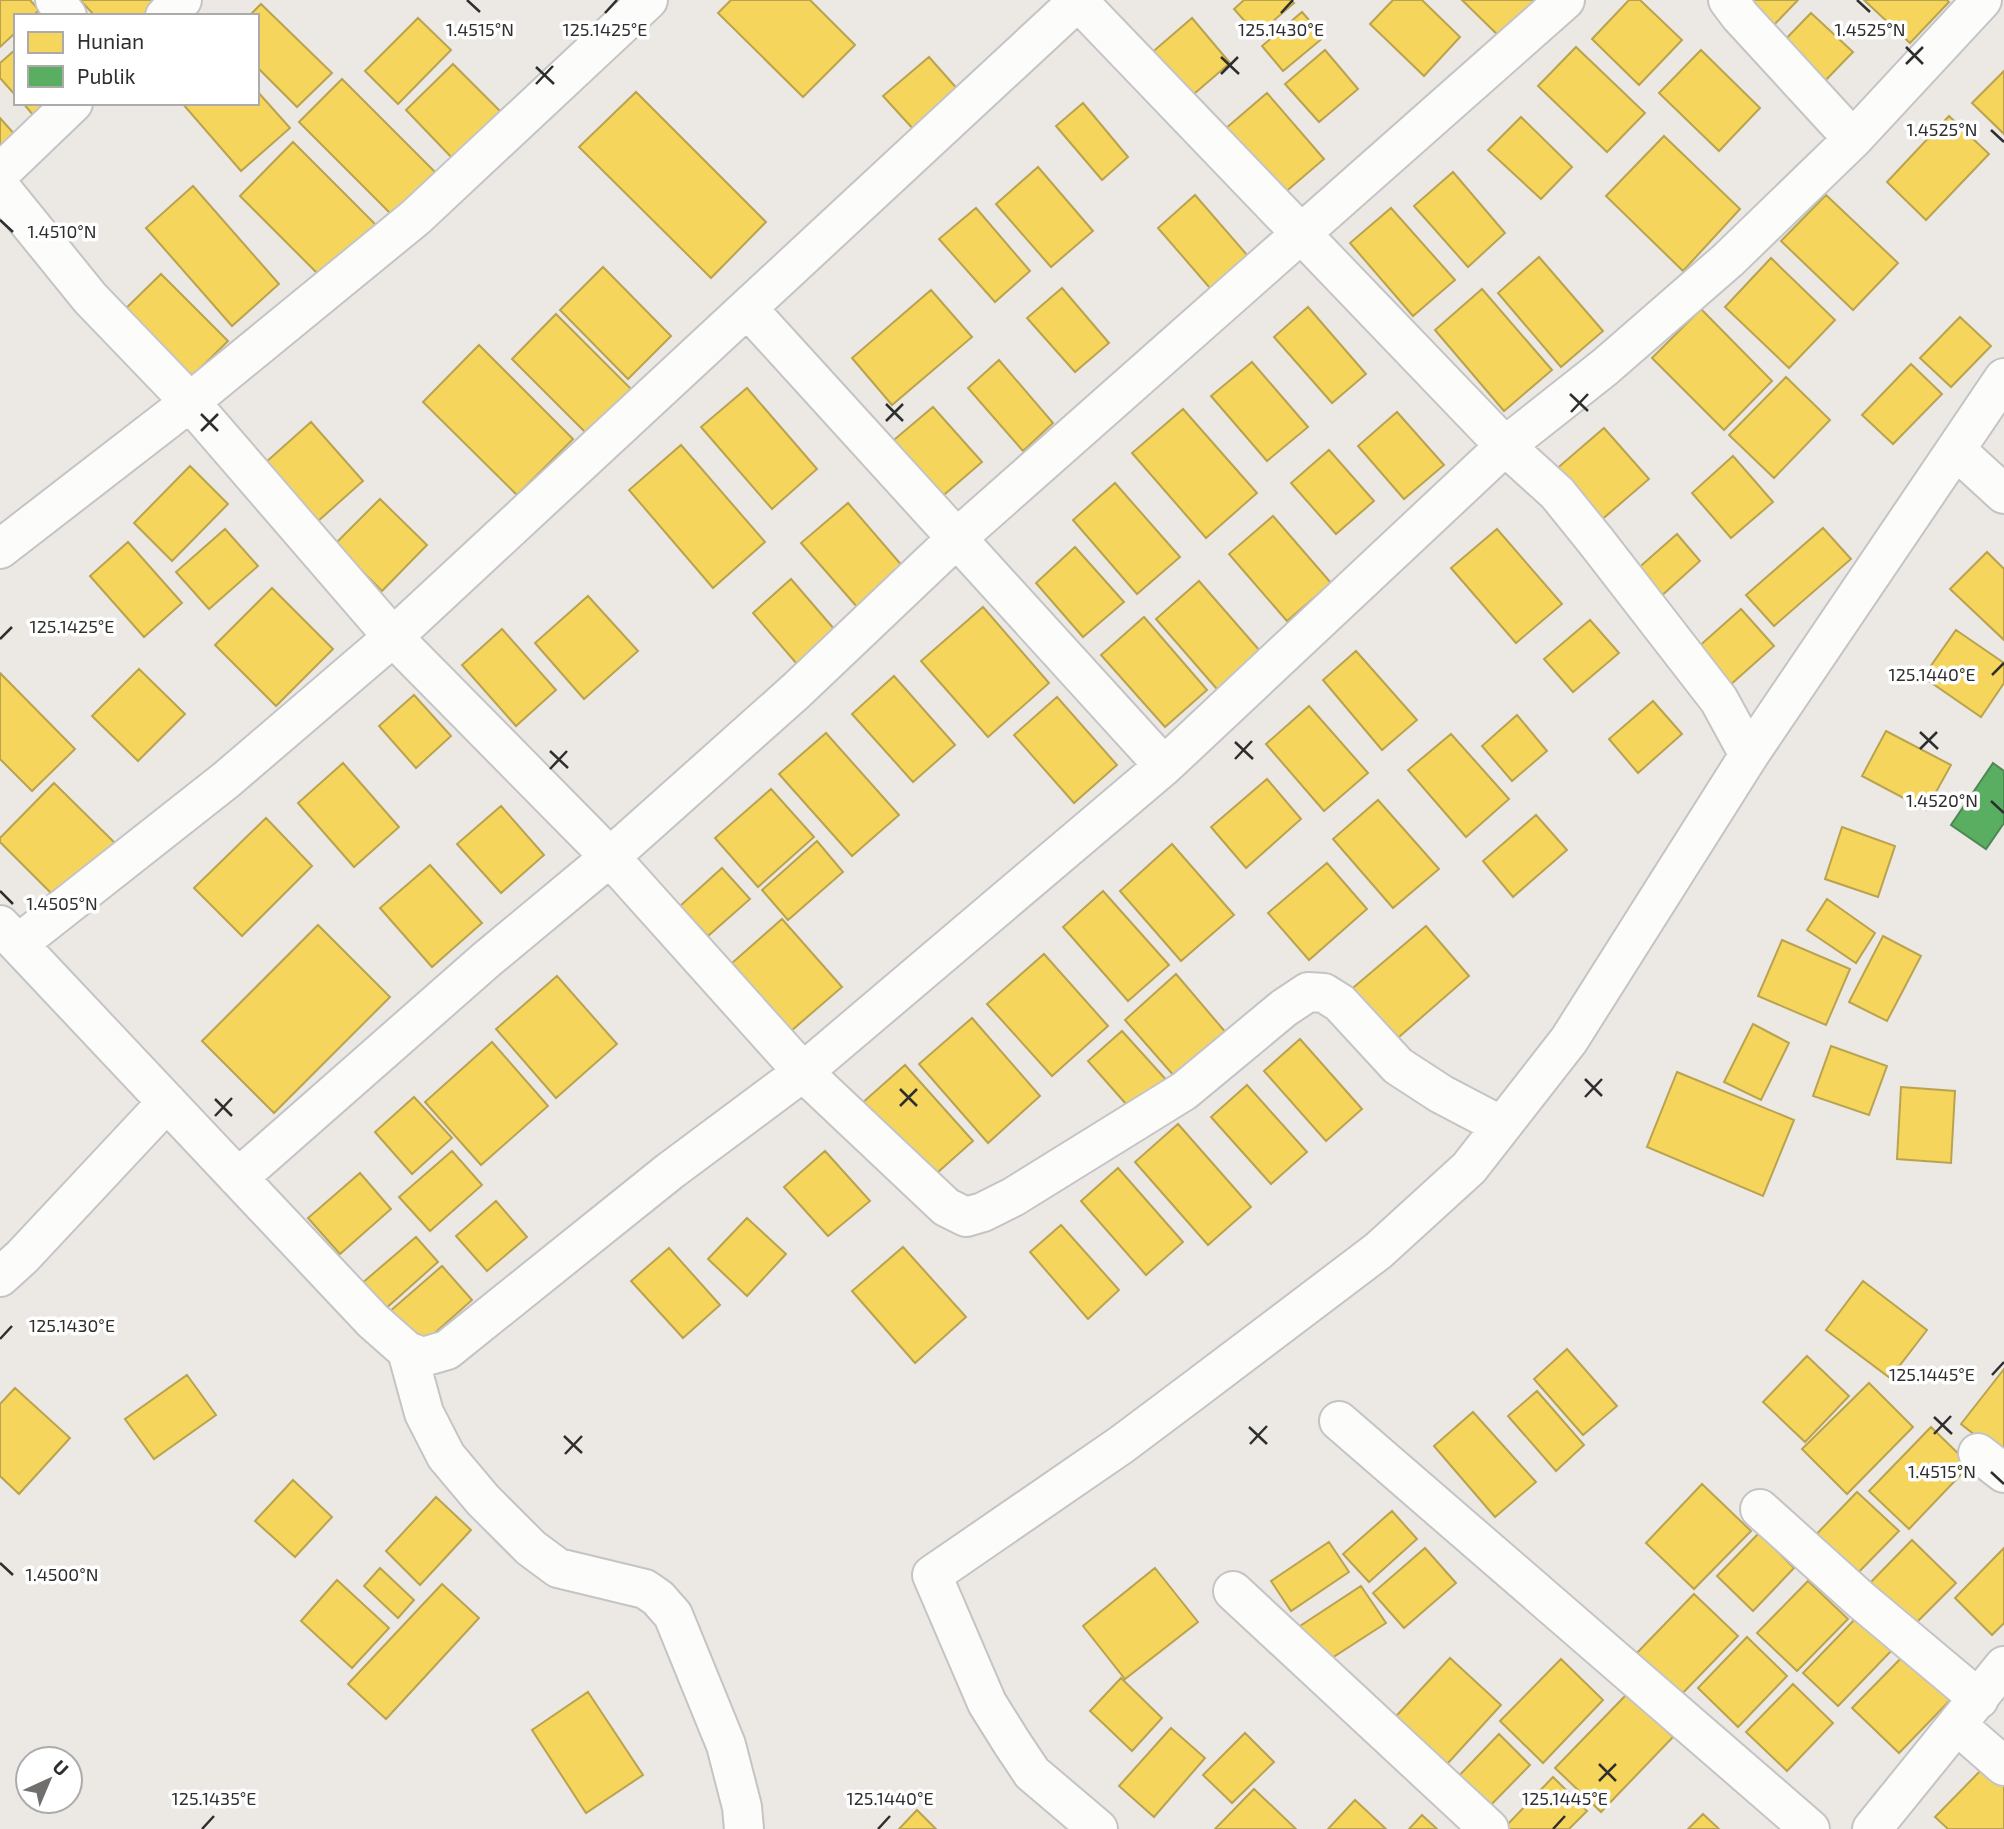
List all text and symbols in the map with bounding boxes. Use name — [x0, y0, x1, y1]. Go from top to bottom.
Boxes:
legend — [14, 14, 259, 105]
text: 1.4515°N — [446, 18, 514, 40]
text: 125.1425°E — [563, 18, 647, 40]
text: 125.1430°E — [1238, 18, 1324, 40]
text: 1.4525°N — [1835, 18, 1905, 40]
text: Hunian — [77, 28, 144, 53]
text: Publik — [77, 63, 136, 88]
text: 1.4525°N — [1907, 118, 1977, 140]
text: 1.4510°N — [27, 220, 97, 242]
text: 125.1425°E — [30, 615, 114, 637]
text: 125.1440°E — [1888, 663, 1976, 685]
text: 1.4520°N — [1906, 789, 1978, 811]
text: 1.4505°N — [26, 892, 98, 914]
text: 125.1430°E — [29, 1314, 115, 1336]
text: 125.1445°E — [1889, 1363, 1975, 1385]
text: 1.4515°N — [1908, 1460, 1976, 1482]
text: 1.4500°N — [26, 1563, 98, 1585]
north arrow — [14, 1745, 84, 1815]
text: U — [48, 1755, 74, 1780]
text: 125.1435°E — [172, 1787, 256, 1809]
text: 125.1440°E — [846, 1787, 934, 1809]
text: 125.1445°E — [1522, 1787, 1608, 1809]

